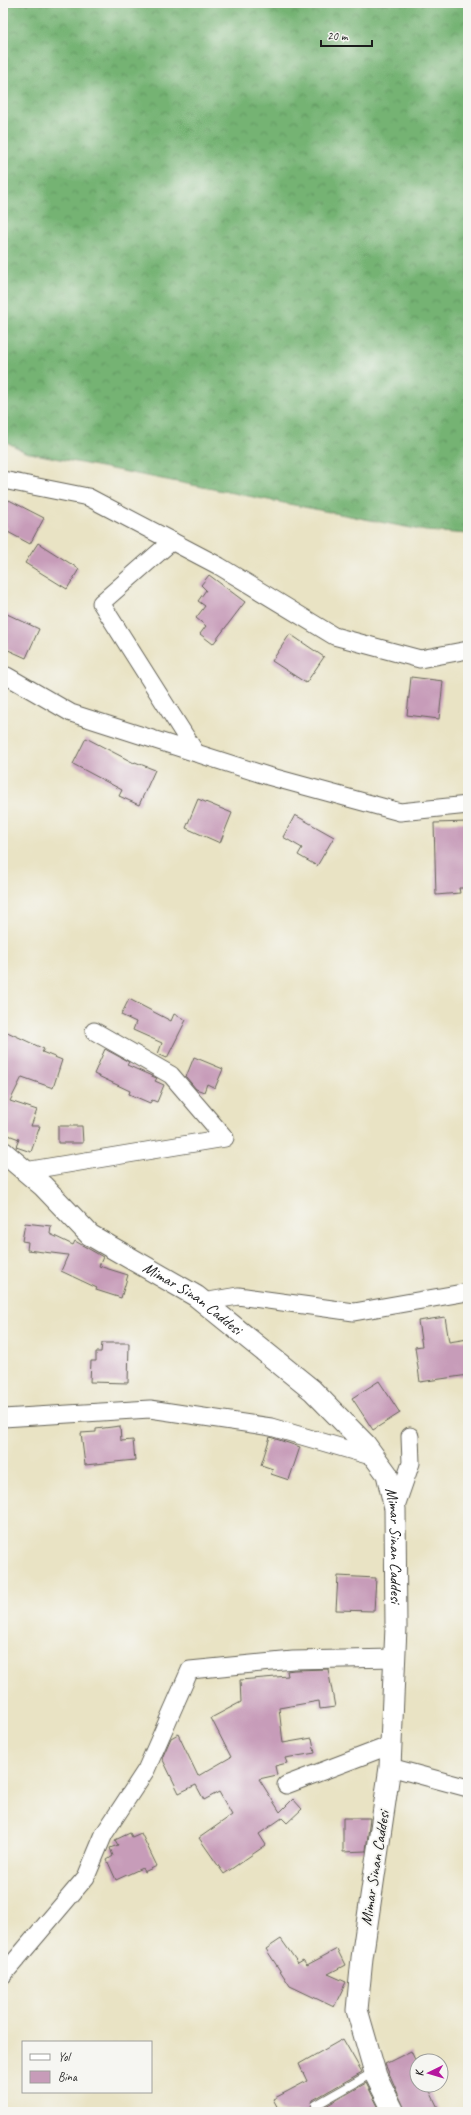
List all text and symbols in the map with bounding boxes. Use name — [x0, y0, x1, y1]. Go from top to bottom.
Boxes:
scale bar — [321, 22, 372, 48]
text: 20 m — [327, 28, 349, 44]
street label: Mimar Sinan Caddesi — [139, 1258, 248, 1341]
street label: Mimar Sinan Caddesi — [380, 1485, 406, 1605]
street label: Mimar Sinan Caddesi — [356, 1807, 394, 1927]
legend — [22, 2041, 152, 2093]
text: Yol — [58, 2049, 72, 2065]
north arrow — [409, 2053, 449, 2093]
text: K — [412, 2068, 426, 2077]
text: Bina — [58, 2069, 78, 2085]

